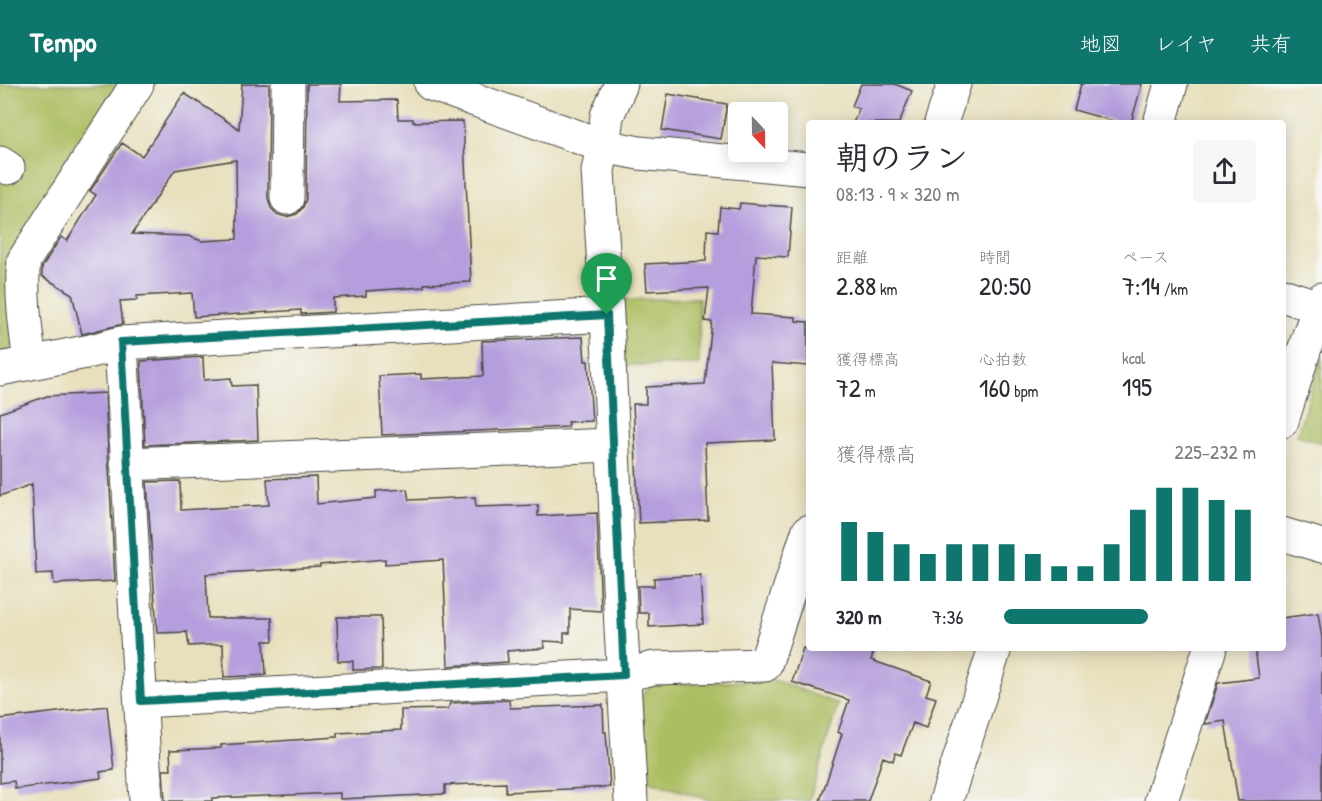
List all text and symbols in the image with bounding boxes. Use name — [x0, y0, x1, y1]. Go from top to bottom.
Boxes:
text: Tempo — [30, 23, 97, 61]
text: 地図 — [1080, 29, 1122, 58]
text: レイヤ — [1155, 29, 1217, 58]
text: 共有 — [1250, 29, 1292, 58]
north arrow — [728, 102, 788, 162]
map controls — [728, 102, 788, 162]
text: 朝のラン — [836, 135, 968, 179]
button: share — [1193, 140, 1256, 203]
text: 08:13 · 9 × 320 m — [836, 180, 960, 207]
text: 距離 — [836, 246, 868, 268]
text: 時間 — [979, 246, 1011, 268]
text: ペース — [1122, 246, 1169, 268]
pin — [581, 253, 632, 315]
icon: arrive — [590, 262, 623, 295]
text: 2.88 — [836, 268, 876, 303]
text: 20:50 — [979, 268, 1032, 303]
text: 7:14 — [1122, 268, 1160, 303]
text: km — [876, 278, 897, 300]
text: /km — [1160, 278, 1188, 300]
text: kcal — [1122, 347, 1145, 369]
text: 獲得標高 — [836, 348, 900, 370]
text: 心拍数 — [979, 348, 1027, 370]
text: 195 — [1122, 369, 1152, 404]
text: 72 — [836, 370, 861, 405]
text: 160 — [979, 370, 1010, 405]
text: m — [861, 380, 876, 402]
text: bpm — [1010, 380, 1038, 402]
text: 225–232 m — [1175, 438, 1256, 465]
text: 獲得標高 — [836, 440, 916, 467]
text: 320 m — [836, 603, 881, 630]
text: 7:36 — [932, 603, 963, 630]

